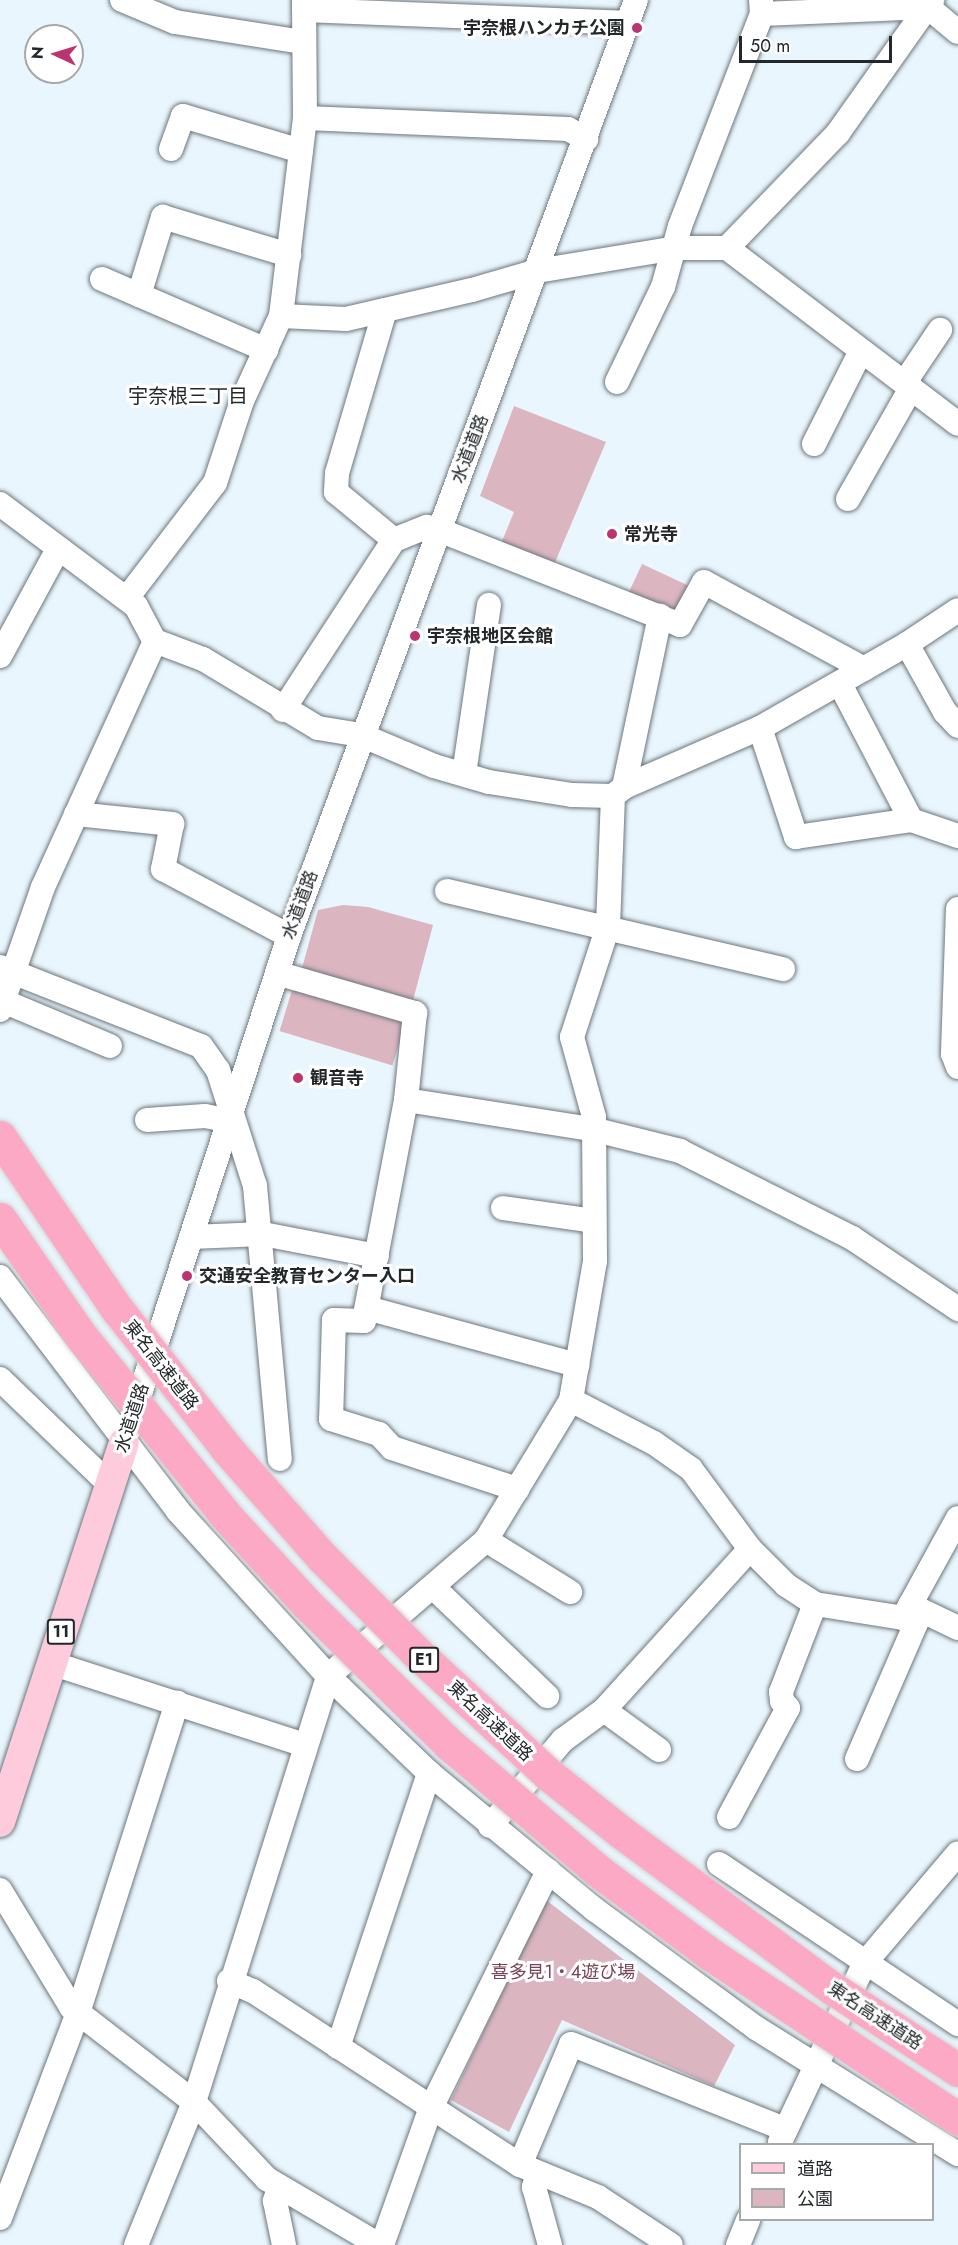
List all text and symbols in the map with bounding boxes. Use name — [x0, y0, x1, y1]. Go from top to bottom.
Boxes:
place label: 宇奈根ハンカチ公園 — [463, 17, 625, 39]
marker: 宇奈根ハンカチ公園 — [630, 21, 644, 35]
north arrow — [24, 24, 84, 84]
scale bar — [742, 24, 895, 62]
text: 50 m — [750, 33, 790, 59]
text: N — [26, 46, 49, 60]
district label: 宇奈根三丁目 — [128, 384, 248, 408]
street label: 水道道路 — [447, 412, 493, 486]
place label: 常光寺 — [624, 523, 678, 545]
marker: 常光寺 — [605, 527, 619, 541]
place label: 宇奈根地区会館 — [427, 625, 553, 647]
marker: 宇奈根地区会館 — [408, 629, 422, 643]
street label: 水道道路 — [278, 867, 322, 943]
place label: 観音寺 — [310, 1067, 364, 1089]
marker: 観音寺 — [291, 1071, 305, 1085]
place label: 交通安全教育センター入口 — [199, 1265, 415, 1287]
marker: 交通安全教育センター入口 — [180, 1269, 194, 1283]
street label: 東名高速道路 — [119, 1316, 203, 1414]
street label: 水道道路 — [111, 1380, 153, 1456]
road number: 11 — [46, 1619, 76, 1645]
road number: E1 — [409, 1647, 439, 1673]
street label: 東名高速道路 — [443, 1676, 537, 1766]
park label: 喜多見1・4遊び場 — [491, 1961, 635, 1983]
street label: 東名高速道路 — [824, 1978, 926, 2054]
legend — [739, 2143, 934, 2221]
text: 道路 — [797, 2156, 833, 2182]
text: 公園 — [797, 2186, 833, 2212]

